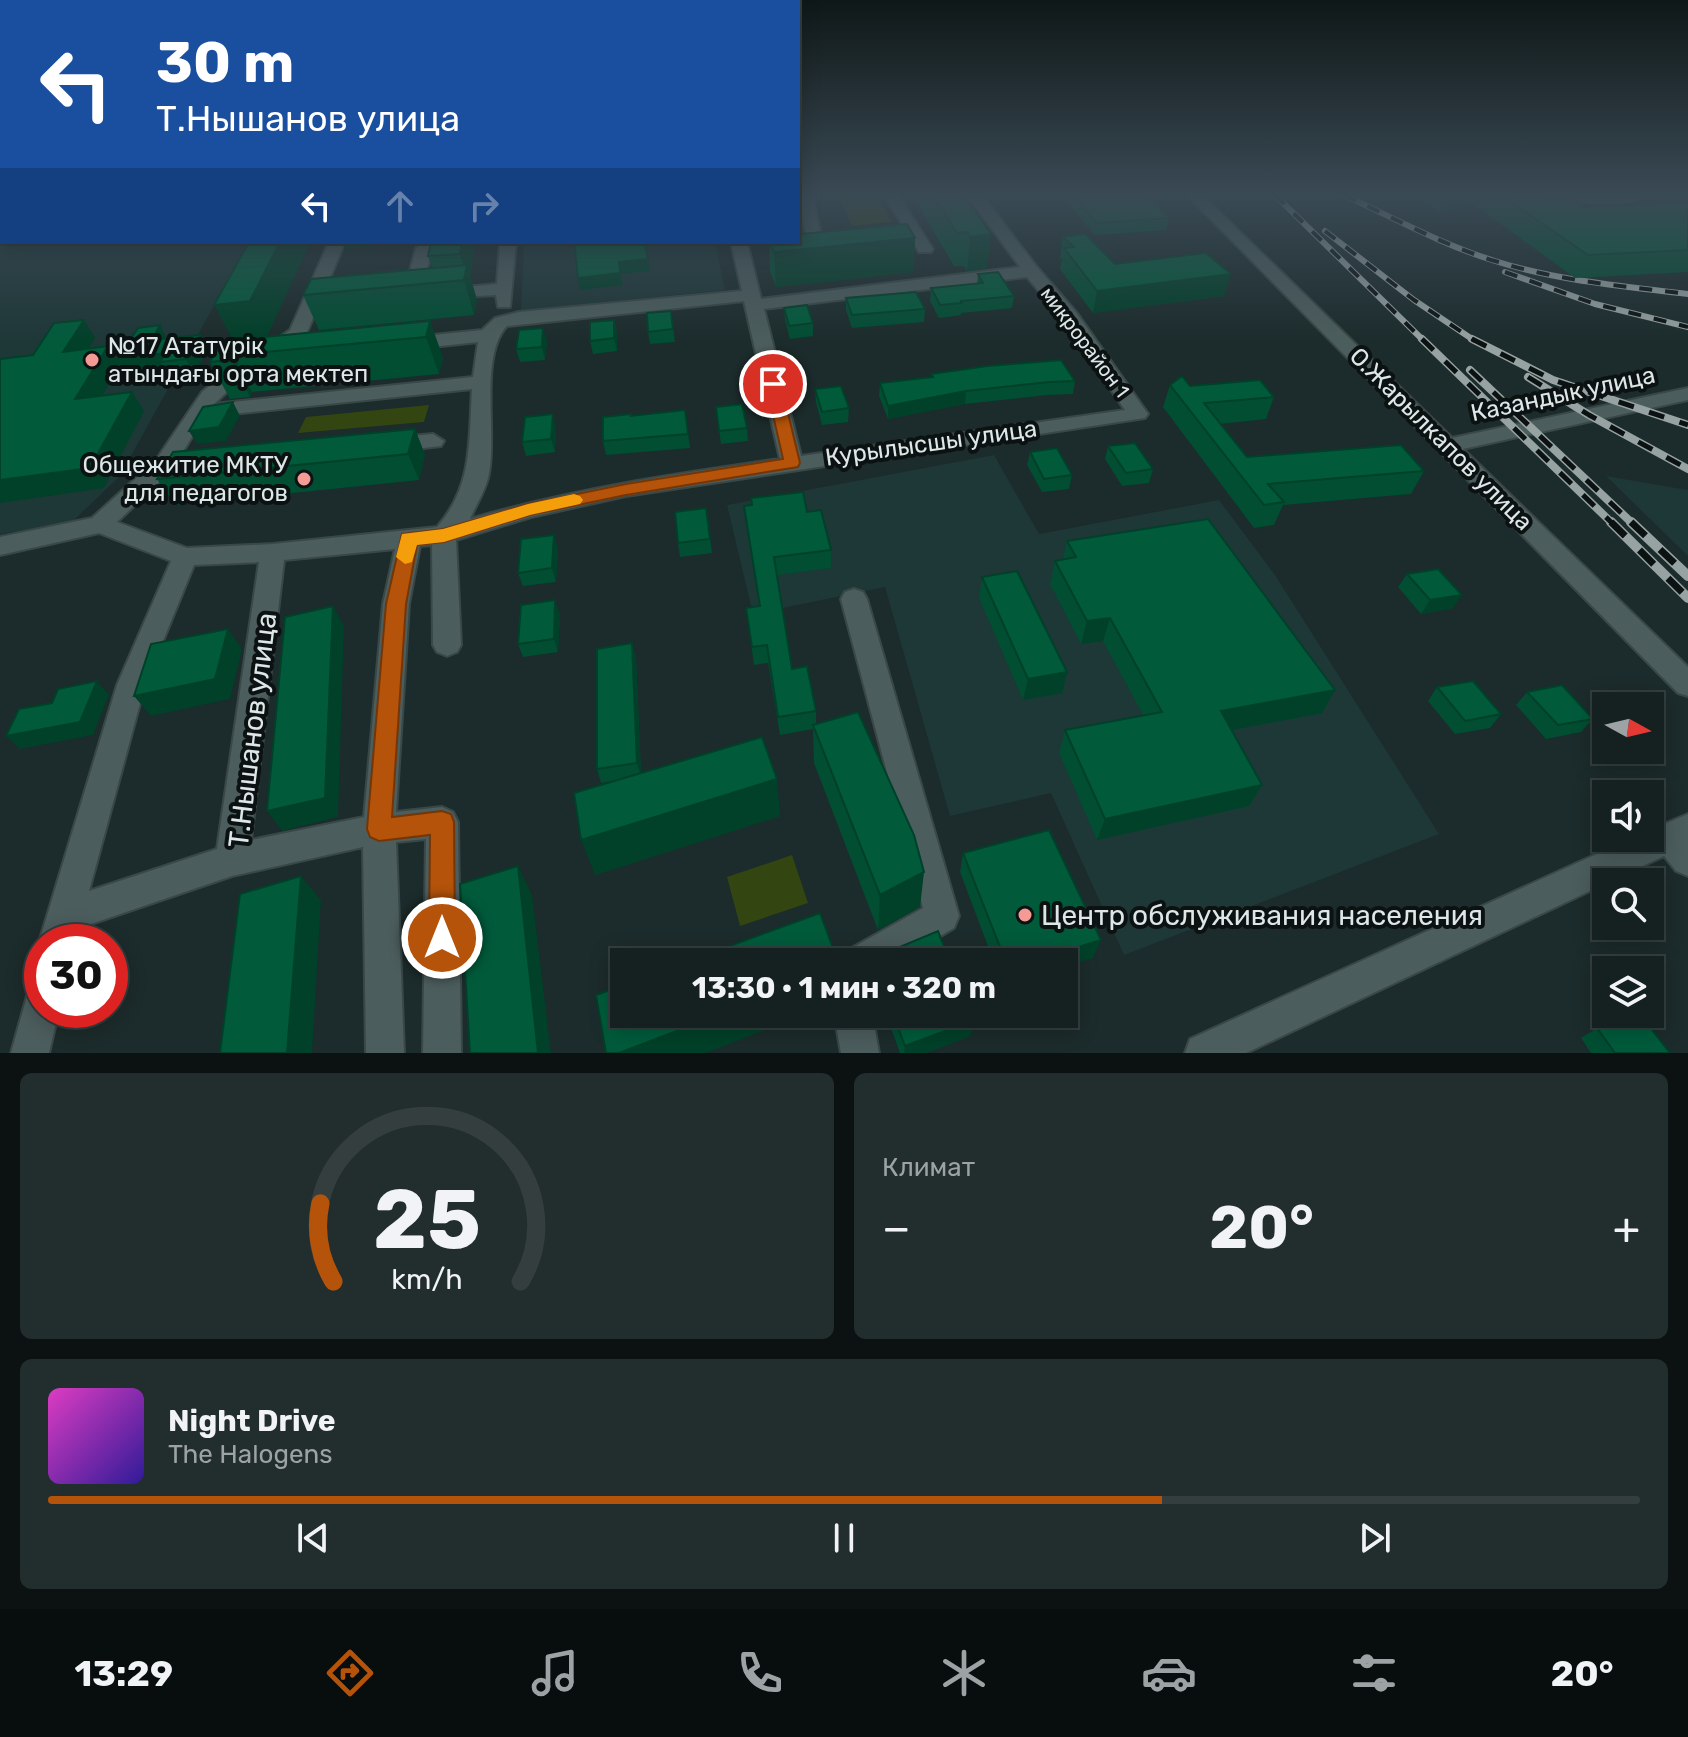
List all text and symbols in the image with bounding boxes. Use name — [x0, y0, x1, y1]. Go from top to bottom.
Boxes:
text: 30 m — [156, 30, 294, 96]
icon: left — [24, 32, 128, 136]
text: Т.Нышанов улица — [156, 97, 460, 140]
icon: left — [294, 184, 338, 228]
icon: ahead — [378, 184, 422, 228]
icon: right — [462, 184, 506, 228]
street label: микрорайон 1 — [1036, 282, 1134, 402]
place label: №17 Ататүрік атындағы орта мектеп — [108, 332, 368, 388]
street label: О.Жарылкапов улица — [1344, 342, 1538, 536]
pin — [739, 350, 807, 418]
marker: №17 Ататүрік атындағы орта мектеп — [83, 351, 101, 369]
street label: Казандык улица — [1468, 361, 1658, 427]
icon: arrive — [751, 362, 795, 406]
street label: Курылысшы улица — [823, 414, 1039, 472]
place label: Общежитие МКТУ для педагогов — [82, 451, 289, 507]
marker: Общежитие МКТУ для педагогов — [295, 470, 313, 488]
street label: Т.Нышанов улица — [222, 611, 283, 849]
north arrow — [1592, 692, 1664, 764]
map controls — [1592, 692, 1664, 1028]
button: sound — [1592, 780, 1664, 852]
button: search — [1592, 868, 1664, 940]
position arrow — [400, 896, 484, 980]
place label: Центр обслуживания населения — [1041, 899, 1483, 932]
marker: Центр обслуживания населения — [1016, 906, 1034, 924]
speed limit sign: 30 — [24, 924, 128, 1028]
button: layers — [1592, 956, 1664, 1028]
text: 13:30 · 1 мин · 320 m — [692, 970, 996, 1006]
text: Климат — [882, 1152, 975, 1183]
text: 25 — [373, 1170, 481, 1269]
text: 20° — [1209, 1192, 1314, 1263]
text: − — [882, 1202, 911, 1254]
text: + — [1613, 1202, 1640, 1254]
text: km/h — [391, 1262, 463, 1296]
text: Night Drive — [168, 1403, 336, 1439]
text: The Halogens — [168, 1439, 333, 1470]
icon: previous — [291, 1516, 335, 1560]
icon: pause — [822, 1516, 866, 1560]
icon: next — [1353, 1516, 1397, 1560]
icon: directions — [322, 1645, 378, 1701]
icon: music — [527, 1645, 583, 1701]
icon: phone — [732, 1645, 788, 1701]
icon: climate — [936, 1645, 992, 1701]
icon: car — [1141, 1645, 1197, 1701]
icon: filters — [1346, 1645, 1402, 1701]
text: 13:29 — [74, 1652, 173, 1695]
text: 20° — [1551, 1652, 1614, 1695]

